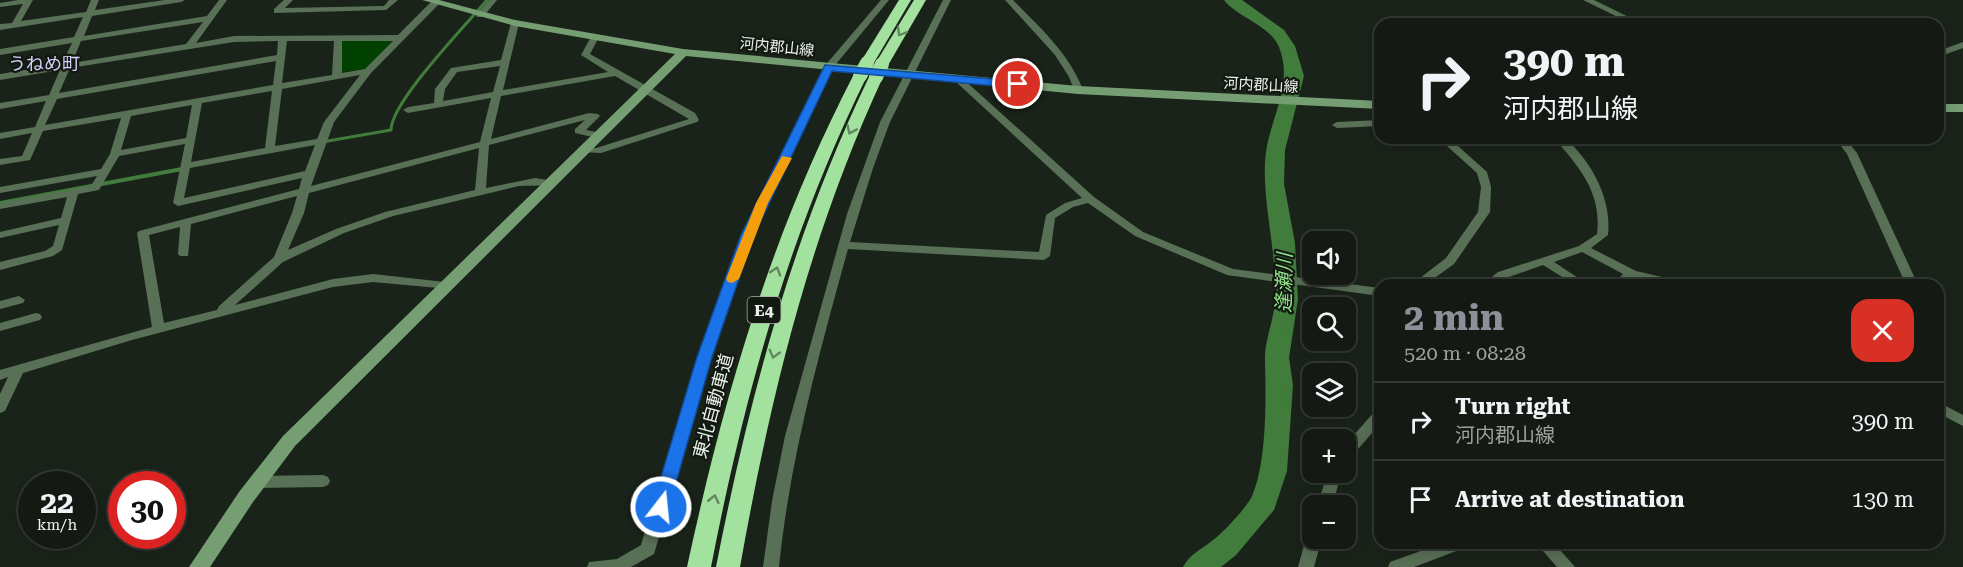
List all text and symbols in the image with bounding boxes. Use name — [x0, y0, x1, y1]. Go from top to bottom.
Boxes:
one-way arrow — [897, 26, 908, 36]
street label: 河内郡山線 — [739, 34, 815, 60]
text: 390 m — [1503, 37, 1625, 86]
icon: right — [1404, 42, 1482, 120]
district label: うねめ町 — [8, 53, 80, 74]
pin — [992, 58, 1043, 109]
icon: arrive — [1001, 67, 1034, 100]
street label: 河内郡山線 — [1223, 74, 1299, 96]
text: 河内郡山線 — [1503, 93, 1638, 125]
one-way arrow — [846, 123, 858, 134]
map controls — [1302, 231, 1356, 549]
button: sound — [1302, 231, 1356, 285]
water label: 逢瀬川 — [1271, 251, 1297, 313]
one-way arrow — [769, 266, 782, 277]
road number: E4 — [748, 297, 780, 323]
button: search — [1302, 297, 1356, 351]
text: 2 min — [1404, 297, 1504, 339]
button: close — [1851, 299, 1914, 362]
text: 520 m · 08:28 — [1404, 341, 1526, 365]
one-way arrow — [769, 349, 782, 359]
street label: 東北自動車道 — [689, 351, 737, 461]
button: layers — [1302, 363, 1356, 417]
text: Turn right — [1455, 394, 1570, 419]
icon: right — [1404, 405, 1437, 438]
text: 390 m — [1851, 409, 1914, 434]
text: 河内郡山線 — [1455, 423, 1555, 447]
button: + — [1302, 429, 1356, 483]
speed limit sign: 30 — [108, 471, 186, 549]
position arrow — [629, 475, 693, 539]
icon: arrive — [1404, 483, 1437, 516]
text: 22 — [40, 485, 74, 520]
text: Arrive at destination — [1455, 487, 1684, 512]
text: 130 m — [1851, 487, 1914, 512]
one-way arrow — [707, 494, 720, 504]
button: − — [1302, 495, 1356, 549]
text: km/h — [37, 516, 77, 534]

